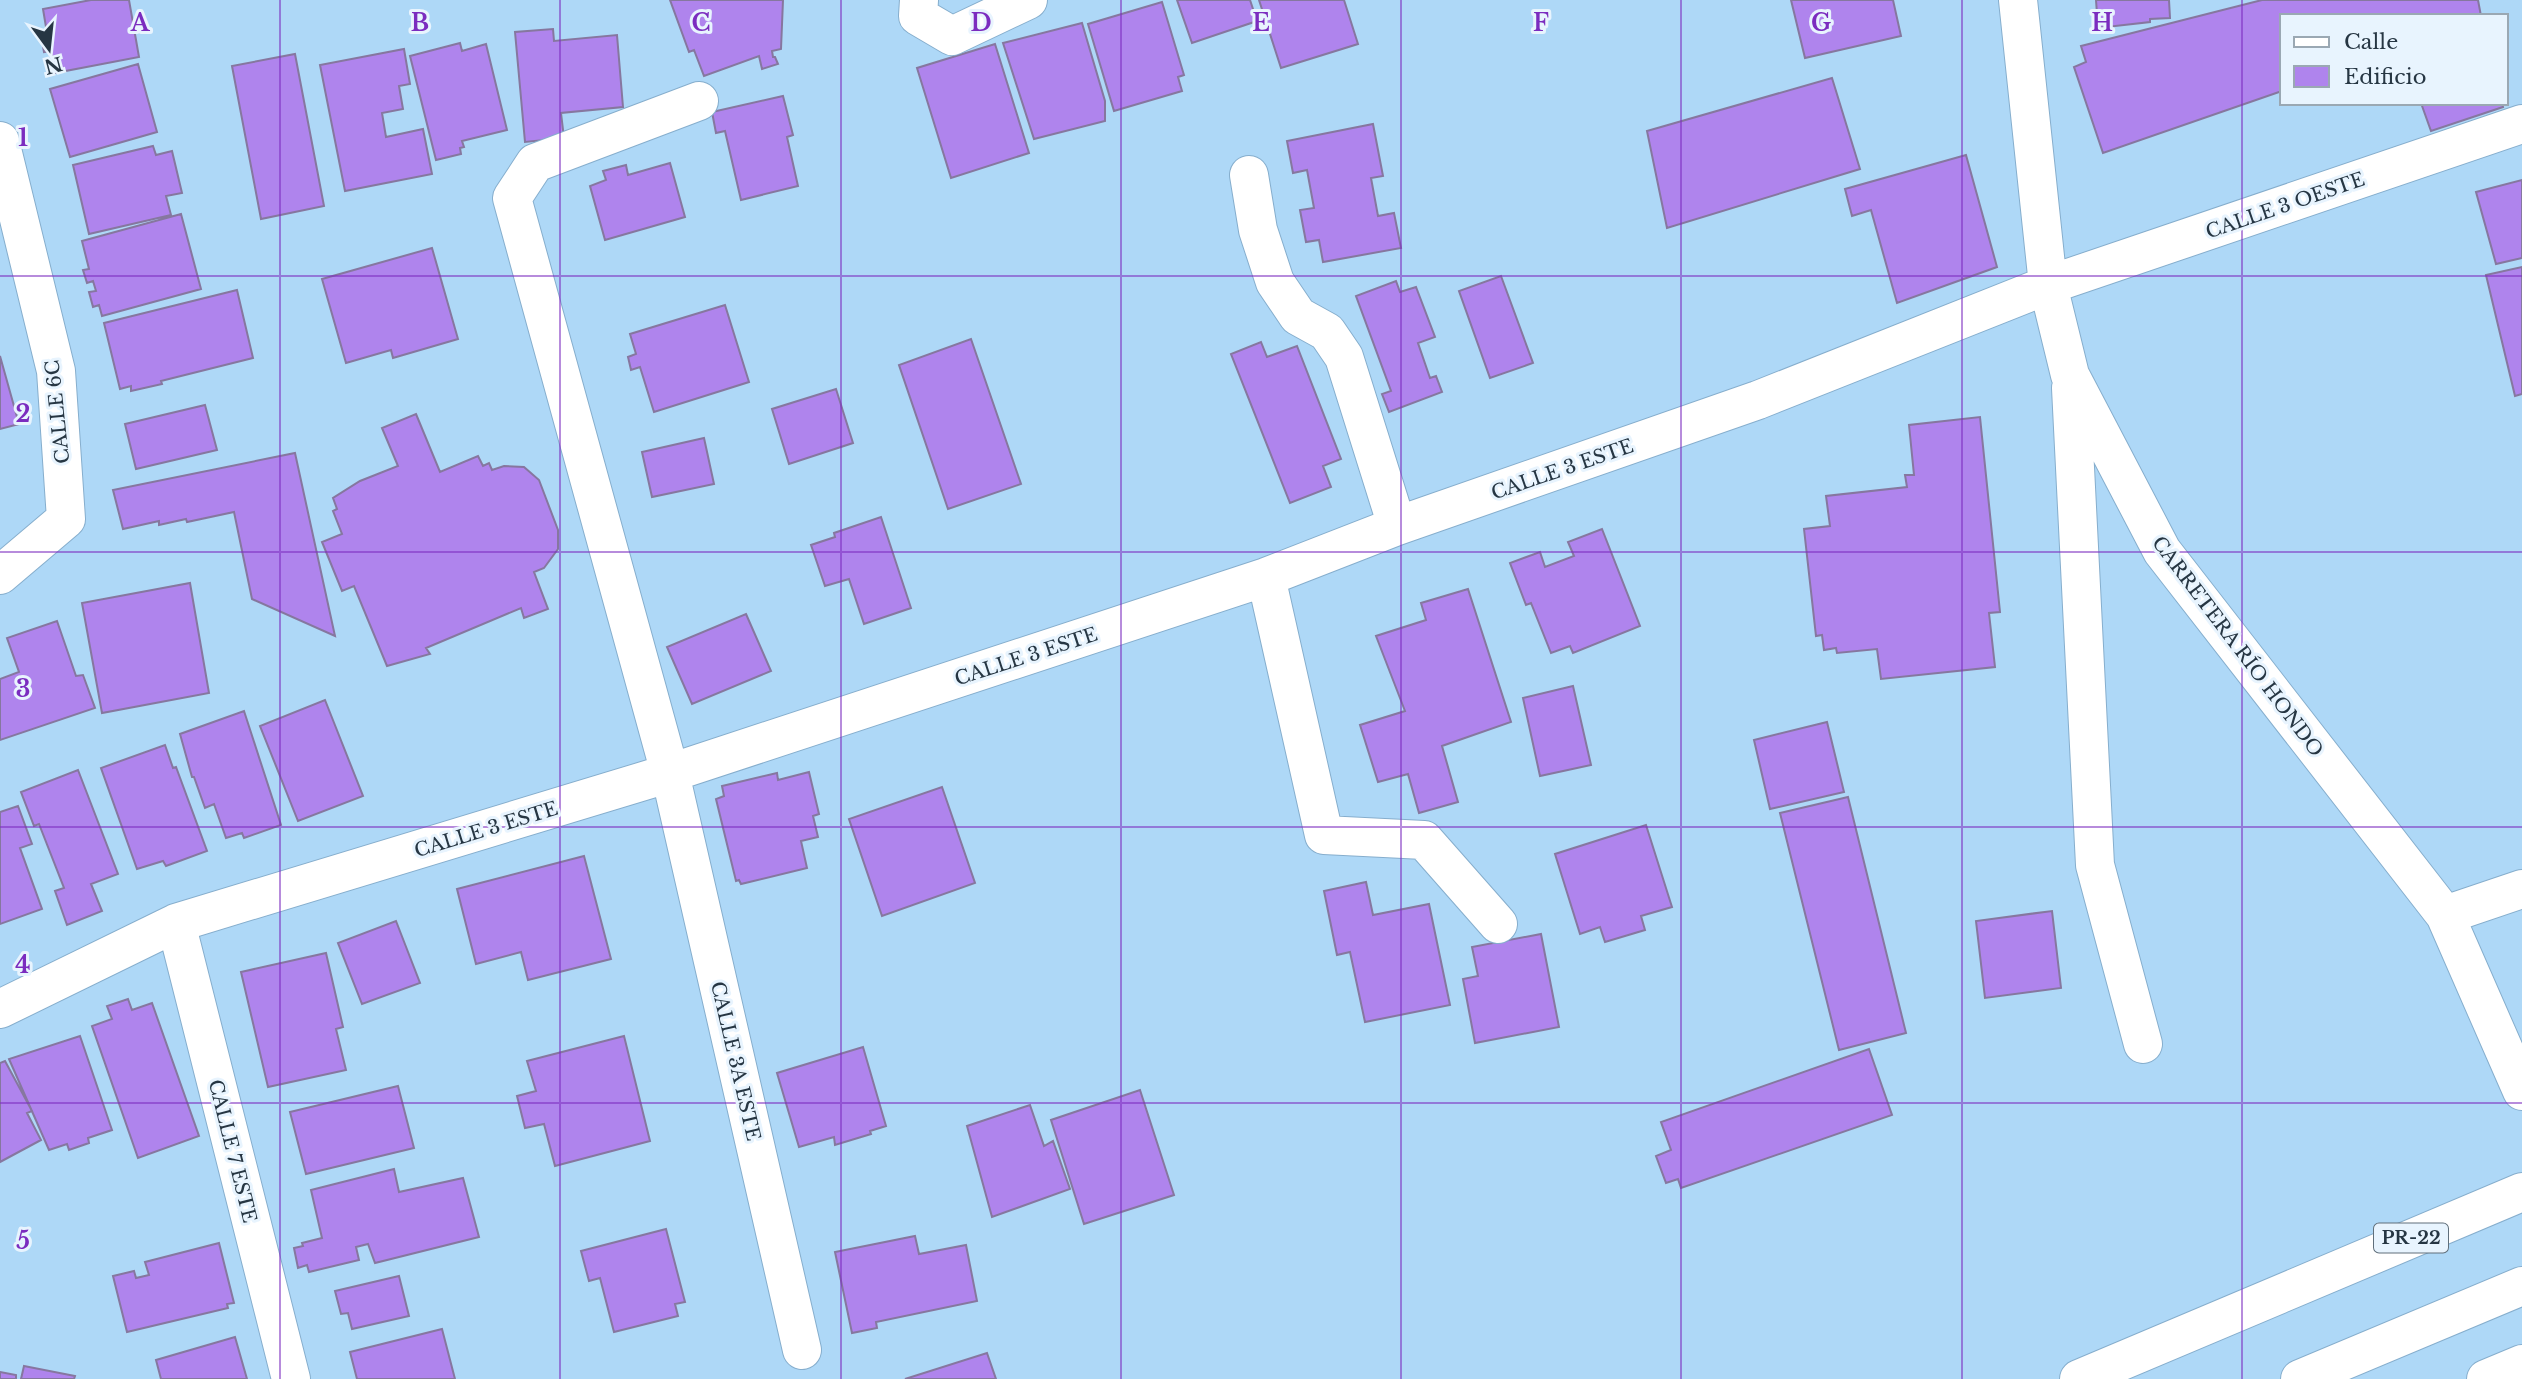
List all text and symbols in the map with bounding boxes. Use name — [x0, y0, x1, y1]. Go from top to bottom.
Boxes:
text: A — [130, 9, 151, 37]
text: B — [411, 9, 429, 37]
text: C — [692, 9, 710, 37]
text: D — [970, 9, 992, 37]
text: E — [1252, 9, 1270, 37]
text: F — [1533, 9, 1549, 37]
text: G — [1811, 9, 1831, 37]
text: H — [2091, 9, 2113, 37]
north arrow — [14, 14, 84, 84]
legend — [2280, 14, 2508, 105]
text: Calle — [2344, 29, 2398, 55]
text: N — [42, 52, 65, 78]
text: Edificio — [2344, 64, 2426, 90]
text: 1 — [18, 124, 28, 152]
street label: CALLE 3 OESTE — [2203, 167, 2368, 243]
street label: CALLE 6C — [41, 359, 74, 465]
text: 2 — [16, 400, 30, 428]
street label: CALLE 3 ESTE — [1488, 434, 1636, 505]
street label: CARRETERA RÍO HONDO — [2147, 532, 2328, 761]
street label: CALLE 3 ESTE — [952, 623, 1101, 690]
text: 3 — [16, 675, 30, 703]
street label: CALLE 3 ESTE — [412, 797, 561, 862]
text: 4 — [15, 951, 31, 979]
street label: CALLE 3A ESTE — [706, 979, 765, 1143]
street label: CALLE 7 ESTE — [204, 1077, 261, 1225]
road number: PR-22 — [2374, 1224, 2448, 1252]
text: 5 — [16, 1227, 30, 1255]

